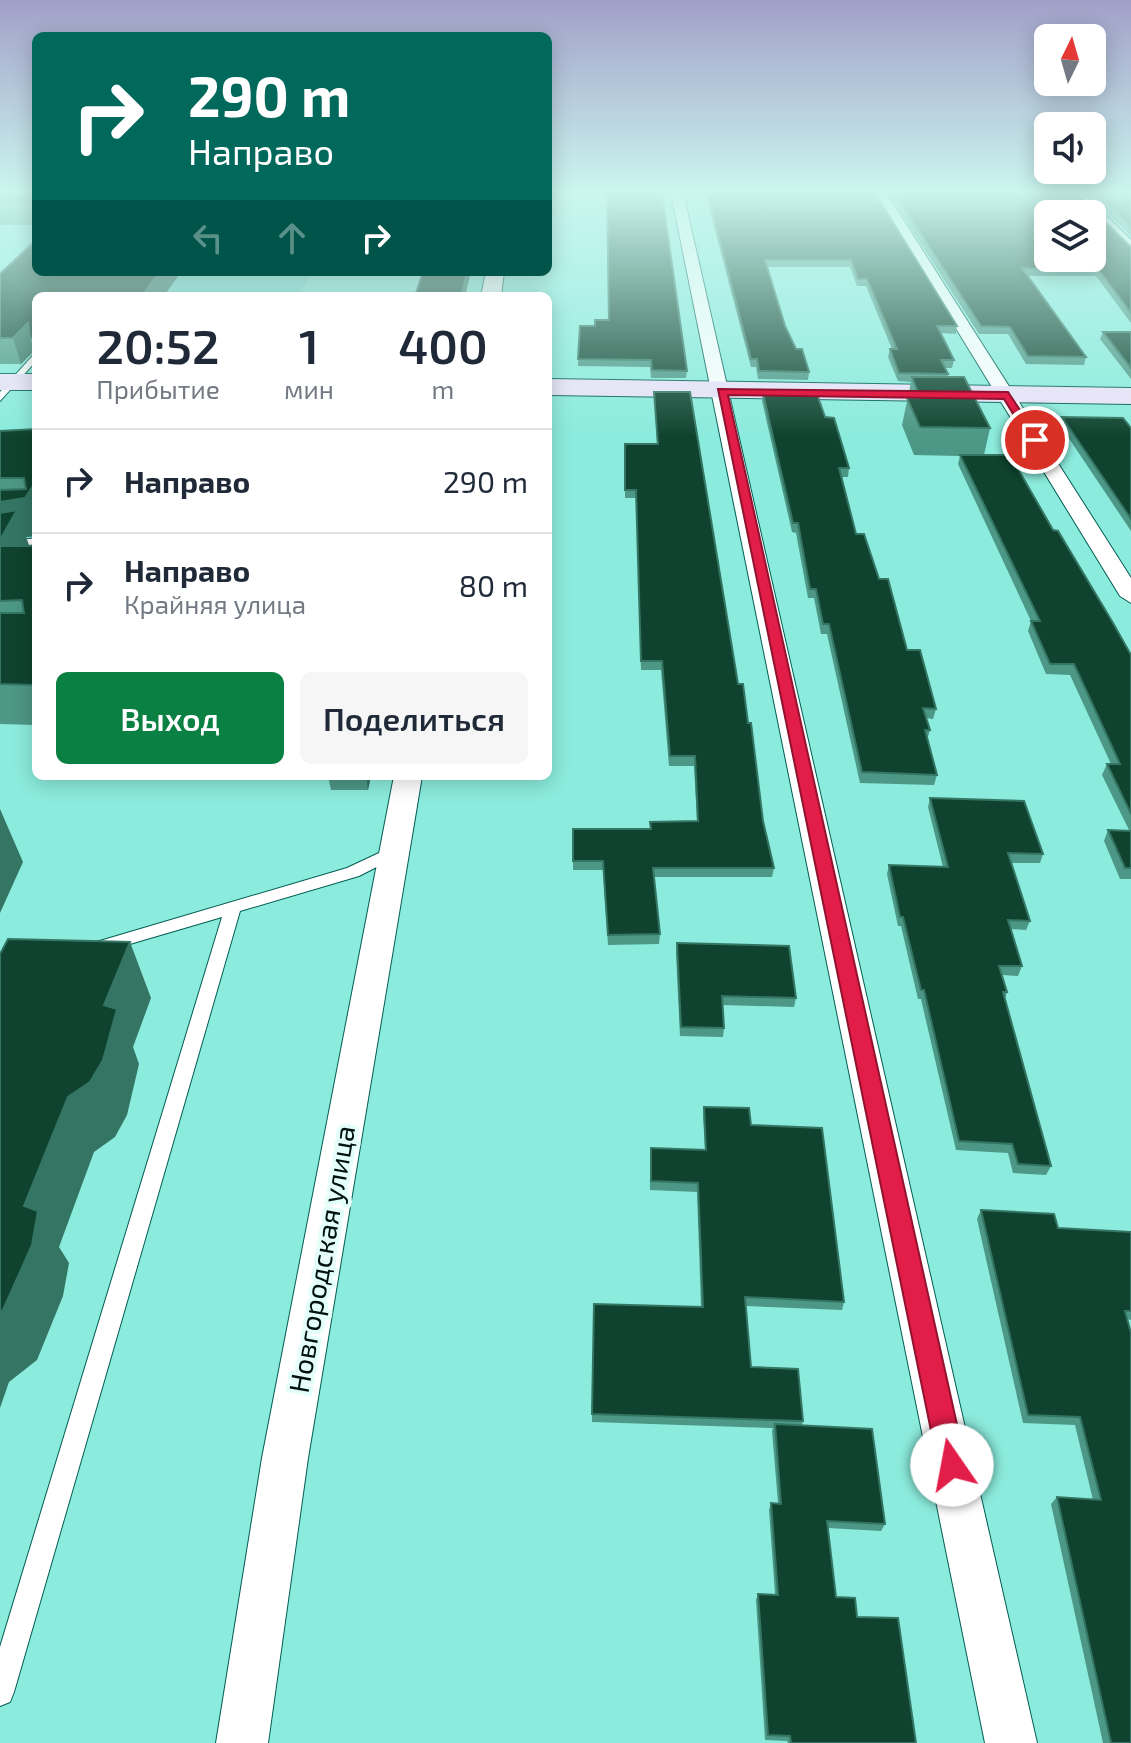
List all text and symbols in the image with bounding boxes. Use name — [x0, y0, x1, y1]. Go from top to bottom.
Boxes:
north arrow — [1034, 24, 1106, 96]
map controls — [1034, 24, 1106, 272]
text: 290 m — [188, 61, 350, 128]
icon: right — [56, 64, 160, 168]
button: sound — [1034, 112, 1106, 184]
text: Направо — [188, 129, 334, 172]
button: layers — [1034, 200, 1106, 272]
icon: left — [186, 216, 230, 260]
icon: ahead — [270, 216, 314, 260]
icon: right — [354, 216, 398, 260]
text: 20:52 — [97, 316, 219, 374]
text: 1 — [299, 316, 319, 374]
text: 400 — [398, 316, 488, 374]
text: Прибытие — [96, 373, 220, 404]
text: мин — [284, 373, 334, 404]
text: m — [432, 373, 454, 404]
pin — [1001, 406, 1069, 474]
icon: arrive — [1013, 418, 1057, 462]
icon: right — [56, 459, 100, 503]
text: Направо — [124, 463, 250, 499]
text: 290 m — [443, 463, 528, 499]
text: Направо — [124, 552, 250, 588]
icon: right — [56, 563, 100, 607]
text: 80 m — [459, 567, 528, 603]
text: Крайняя улица — [124, 588, 306, 619]
button: Выход — [56, 672, 284, 764]
button: Поделиться — [300, 672, 528, 764]
street label: Новгородская улица — [281, 1123, 361, 1395]
position arrow — [910, 1423, 994, 1507]

